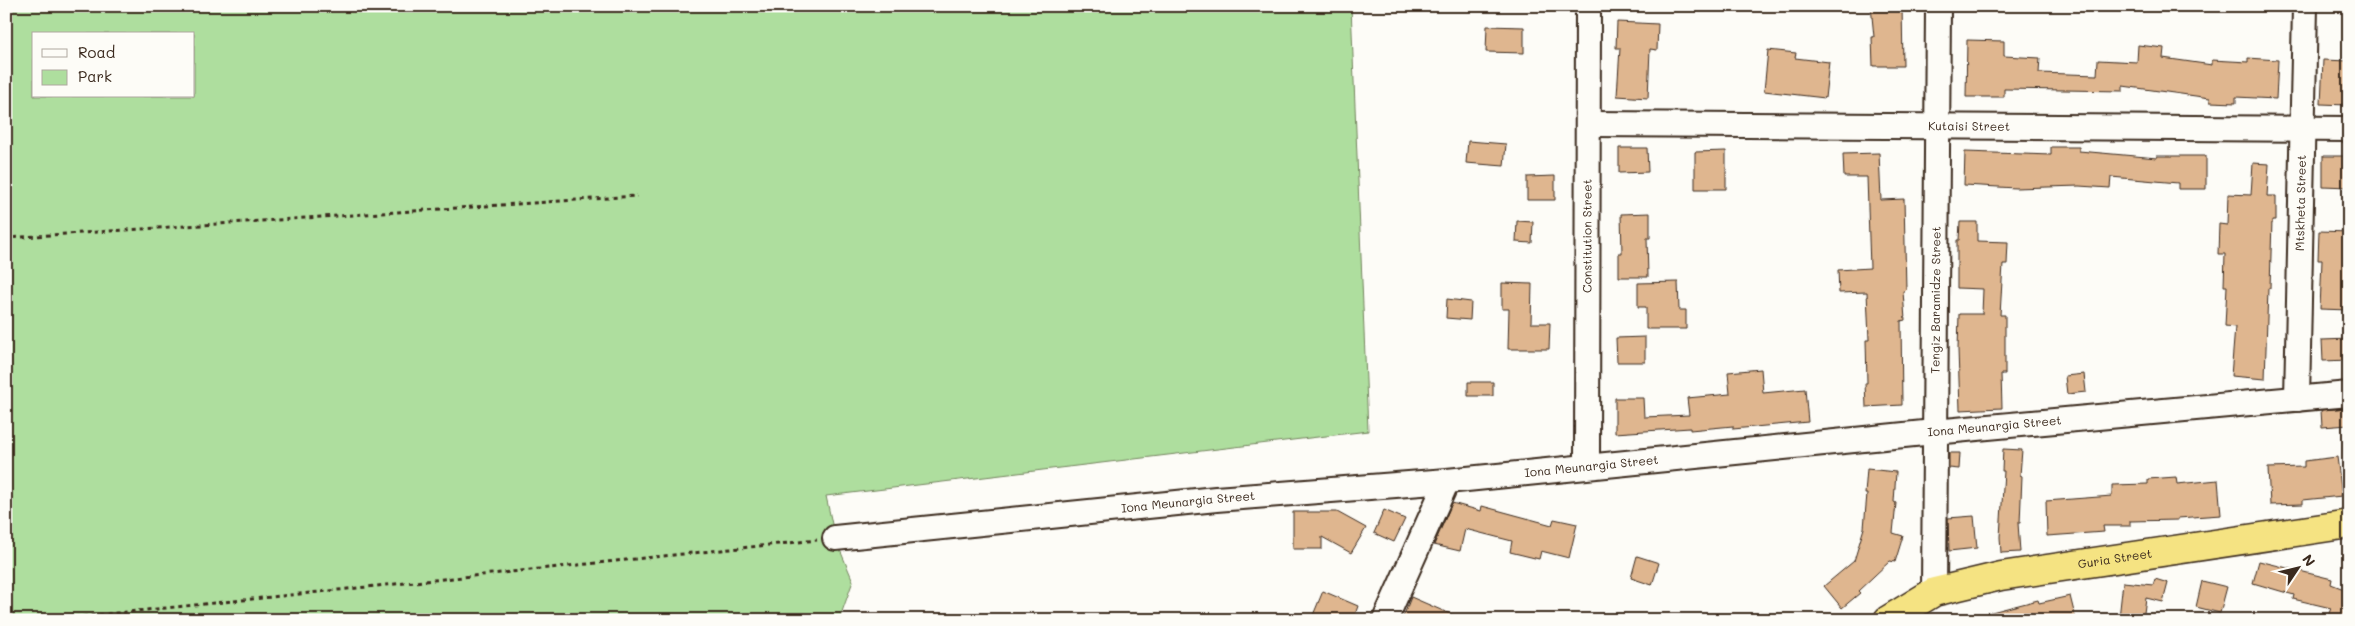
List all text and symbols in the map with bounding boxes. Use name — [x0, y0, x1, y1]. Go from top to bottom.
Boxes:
legend — [32, 32, 195, 98]
text: Road — [78, 42, 115, 62]
text: Park — [78, 66, 112, 86]
street label: Kutaisi Street — [1928, 117, 2010, 134]
street label: Mtskheta Street — [2291, 155, 2309, 251]
street label: Constitution Street — [1578, 179, 1595, 293]
street label: Tengiz Baramidze Street — [1926, 226, 1943, 374]
street label: Iona Meunargia Street — [1927, 411, 2062, 440]
street label: Iona Meunargia Street — [1524, 451, 1659, 480]
street label: Iona Meunargia Street — [1120, 487, 1256, 516]
north arrow — [2272, 544, 2322, 594]
street label: Guria Street — [2077, 545, 2153, 571]
text: N — [2298, 550, 2320, 570]

